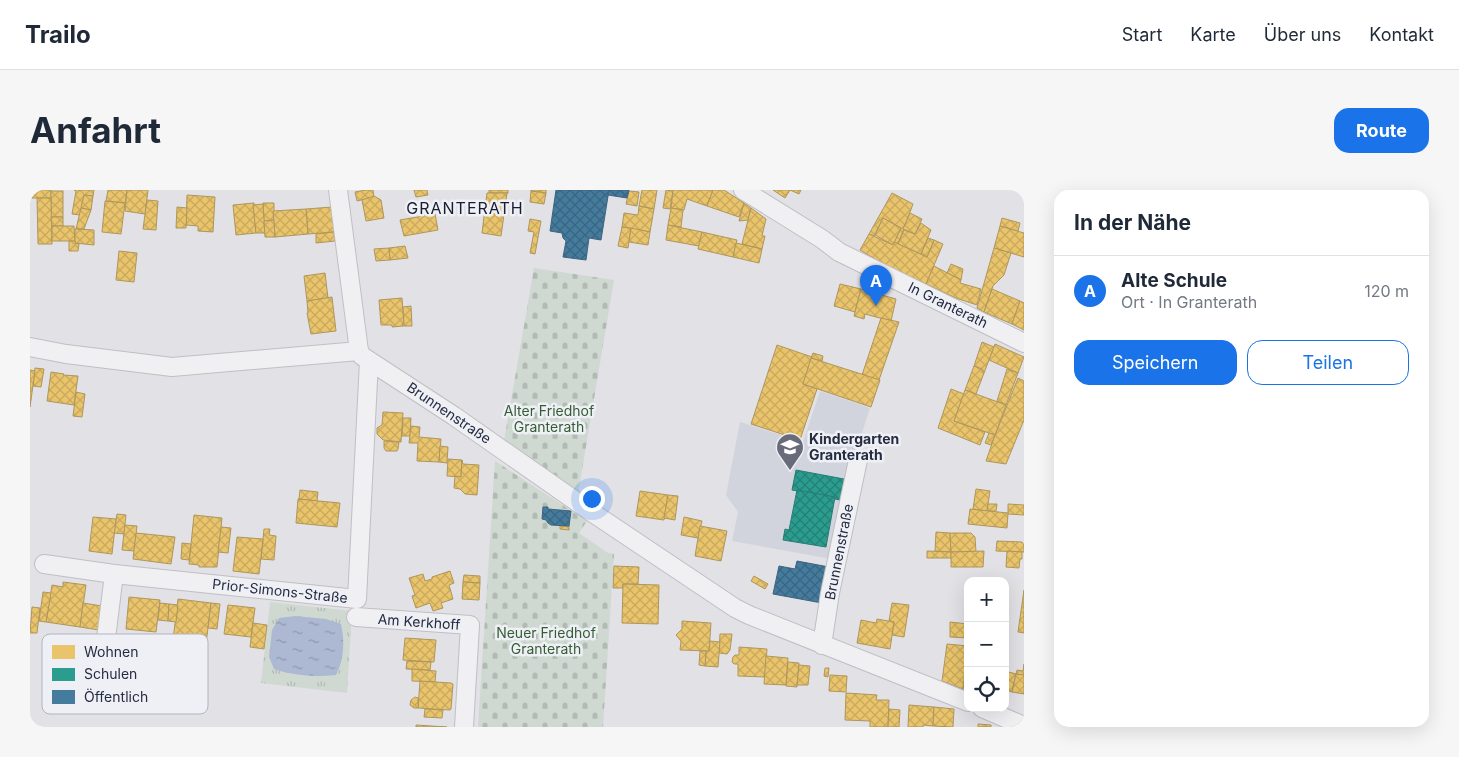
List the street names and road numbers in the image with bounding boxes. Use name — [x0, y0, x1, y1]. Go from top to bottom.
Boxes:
street label: In Granterath — [906, 278, 991, 331]
street label: Brunnenstraße — [404, 378, 494, 447]
street label: Brunnenstraße — [821, 502, 856, 601]
street label: Prior-Simons-Straße — [212, 575, 349, 606]
street label: Am Kerkhoff — [377, 610, 461, 633]

